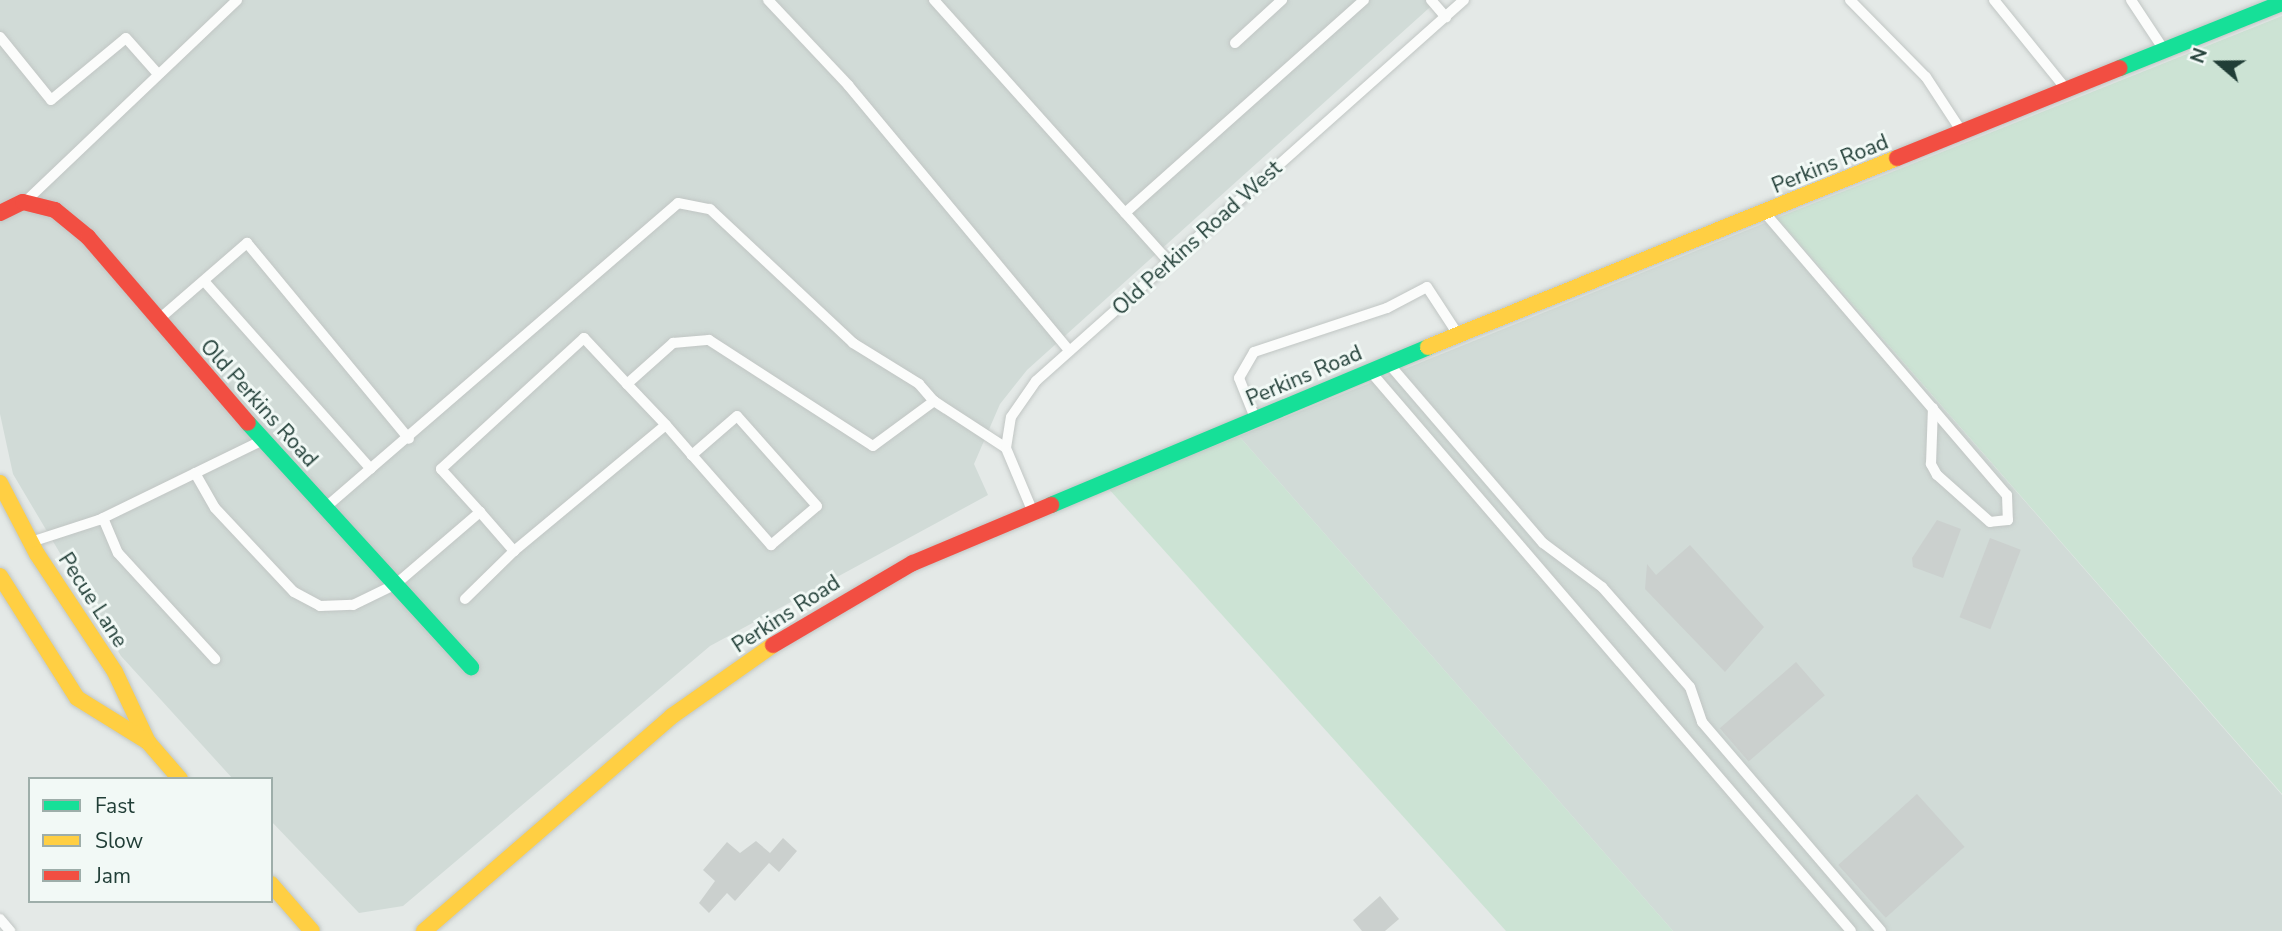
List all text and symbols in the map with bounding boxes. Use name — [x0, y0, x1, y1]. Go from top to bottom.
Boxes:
north arrow — [2184, 28, 2254, 98]
text: N — [2185, 45, 2214, 67]
street label: Perkins Road — [1768, 129, 1892, 199]
street label: Old Perkins Road West — [1107, 155, 1287, 321]
street label: Old Perkins Road — [195, 334, 323, 472]
street label: Perkins Road — [1242, 340, 1366, 412]
street label: Pecue Lane — [53, 548, 133, 652]
street label: Perkins Road — [727, 570, 845, 658]
legend — [28, 777, 273, 903]
text: Fast — [95, 792, 135, 820]
text: Slow — [95, 827, 143, 855]
text: Jam — [95, 862, 131, 890]

